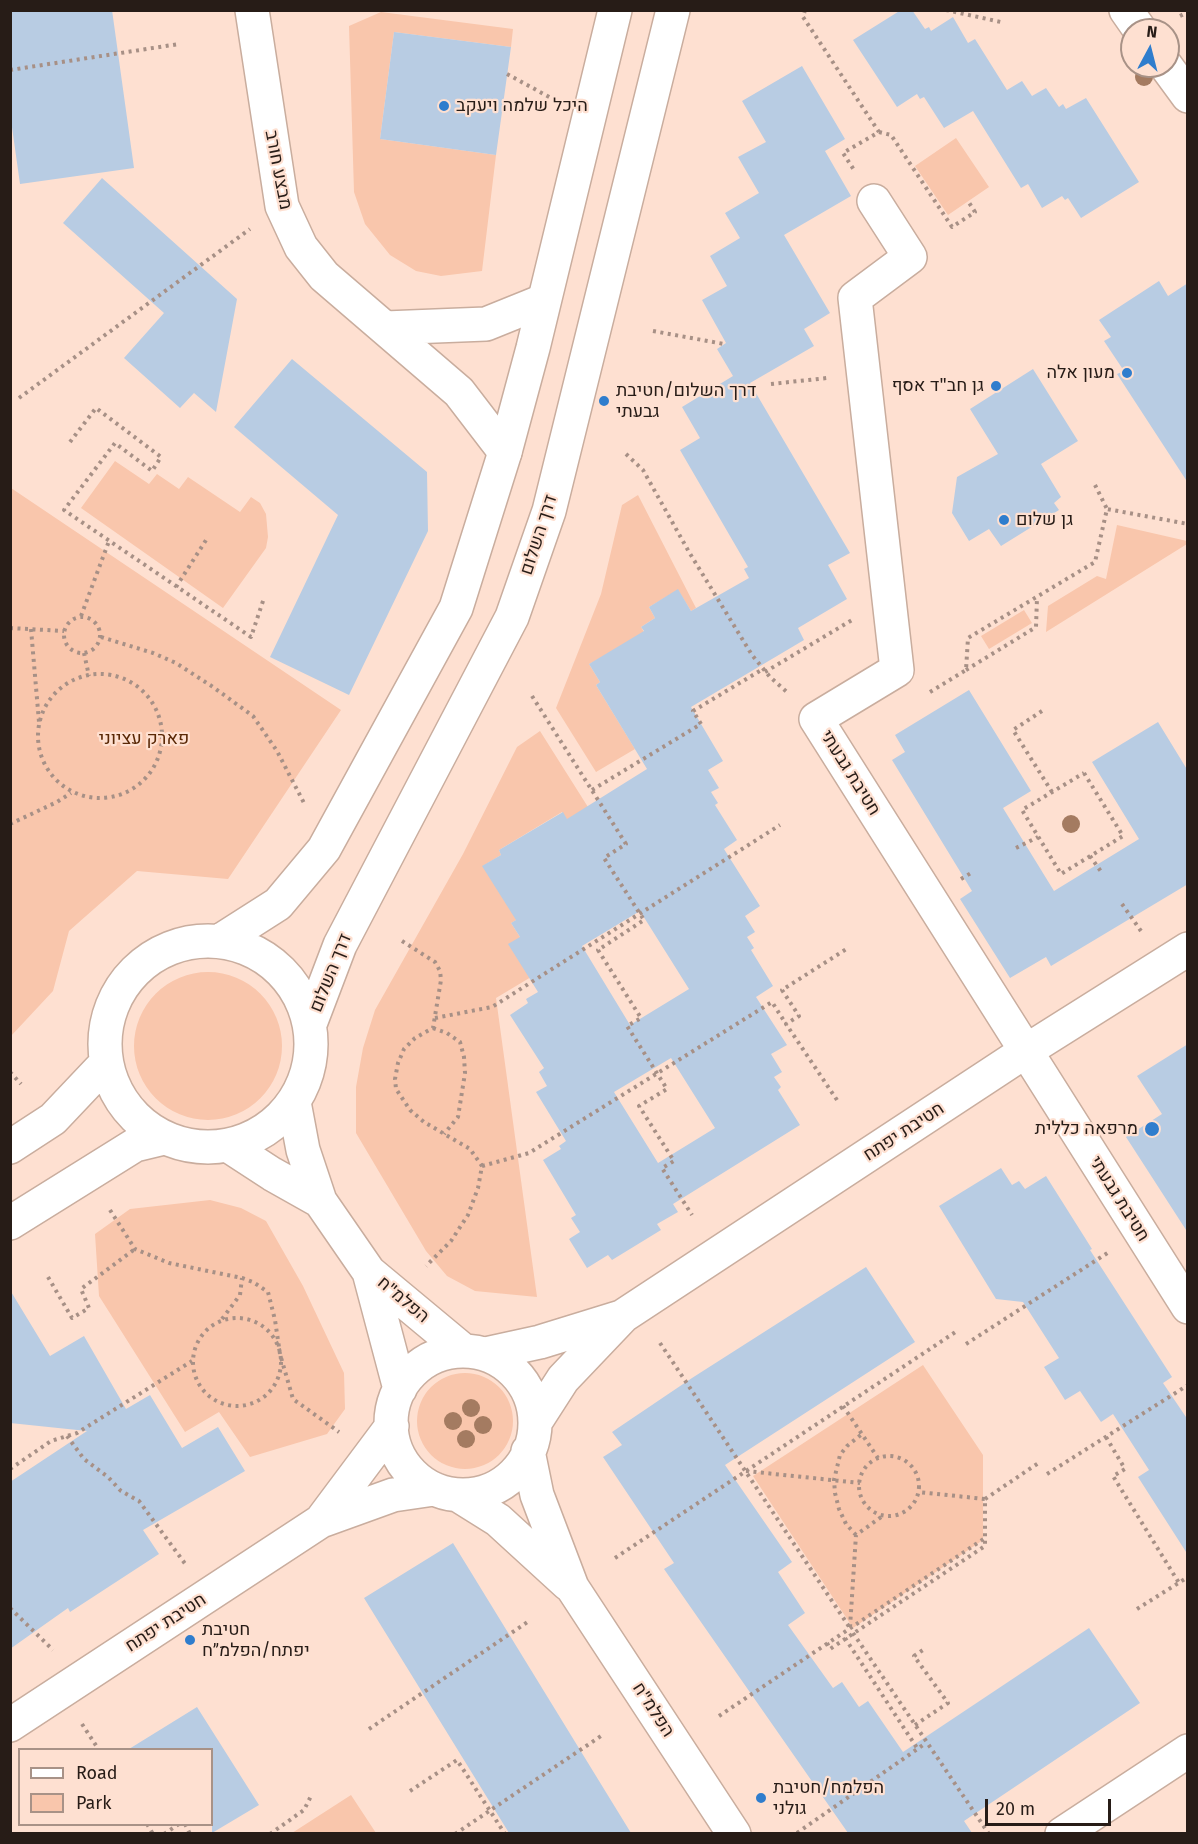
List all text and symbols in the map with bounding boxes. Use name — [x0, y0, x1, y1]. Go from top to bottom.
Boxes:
north arrow — [1120, 18, 1180, 78]
text: N — [1146, 22, 1158, 42]
place label: היכל שלמה ויעקב — [456, 95, 588, 117]
marker: היכל שלמה ויעקב — [437, 99, 451, 113]
street label: מבצע חורב — [260, 128, 296, 212]
place label: מעון אלה — [1047, 362, 1115, 384]
marker: מעון אלה — [1120, 366, 1134, 380]
place label: גן חב"ד אסף — [892, 375, 984, 397]
marker: גן חב"ד אסף — [989, 379, 1003, 393]
place label: דרך השלום/חטיבת גבעתי — [616, 380, 756, 422]
marker: דרך השלום/חטיבת גבעתי — [597, 394, 611, 408]
street label: דרך השלום — [516, 492, 562, 578]
place label: גן שלום — [1016, 509, 1073, 531]
marker: גן שלום — [997, 513, 1011, 527]
street label: חטיבת גבעתי — [815, 726, 885, 820]
park label: פארק עציוני — [99, 728, 189, 750]
street label: דרך השלום — [305, 931, 357, 1015]
street label: חטיבת יפתח — [860, 1098, 948, 1166]
place label: מרפאה כללית — [1035, 1118, 1138, 1140]
marker: מרפאה כללית — [1143, 1120, 1161, 1138]
street label: חטיבת גבעתי — [1084, 1152, 1154, 1246]
street label: הפלמ"ח — [373, 1272, 433, 1328]
street label: חטיבת יפתח — [122, 1589, 210, 1657]
place label: חטיבת יפתח/הפלמ״ח — [202, 1619, 310, 1662]
marker: חטיבת יפתח/הפלמ״ח — [183, 1633, 197, 1647]
street label: הפלמ"ח — [627, 1679, 679, 1741]
legend — [18, 1748, 213, 1826]
text: Road — [76, 1762, 118, 1784]
place label: הפלמח/חטיבת גולני — [773, 1777, 884, 1820]
scale bar — [988, 1787, 1114, 1825]
marker: הפלמח/חטיבת גולני — [754, 1791, 768, 1805]
text: Park — [76, 1792, 111, 1814]
text: 20 m — [996, 1798, 1035, 1820]

